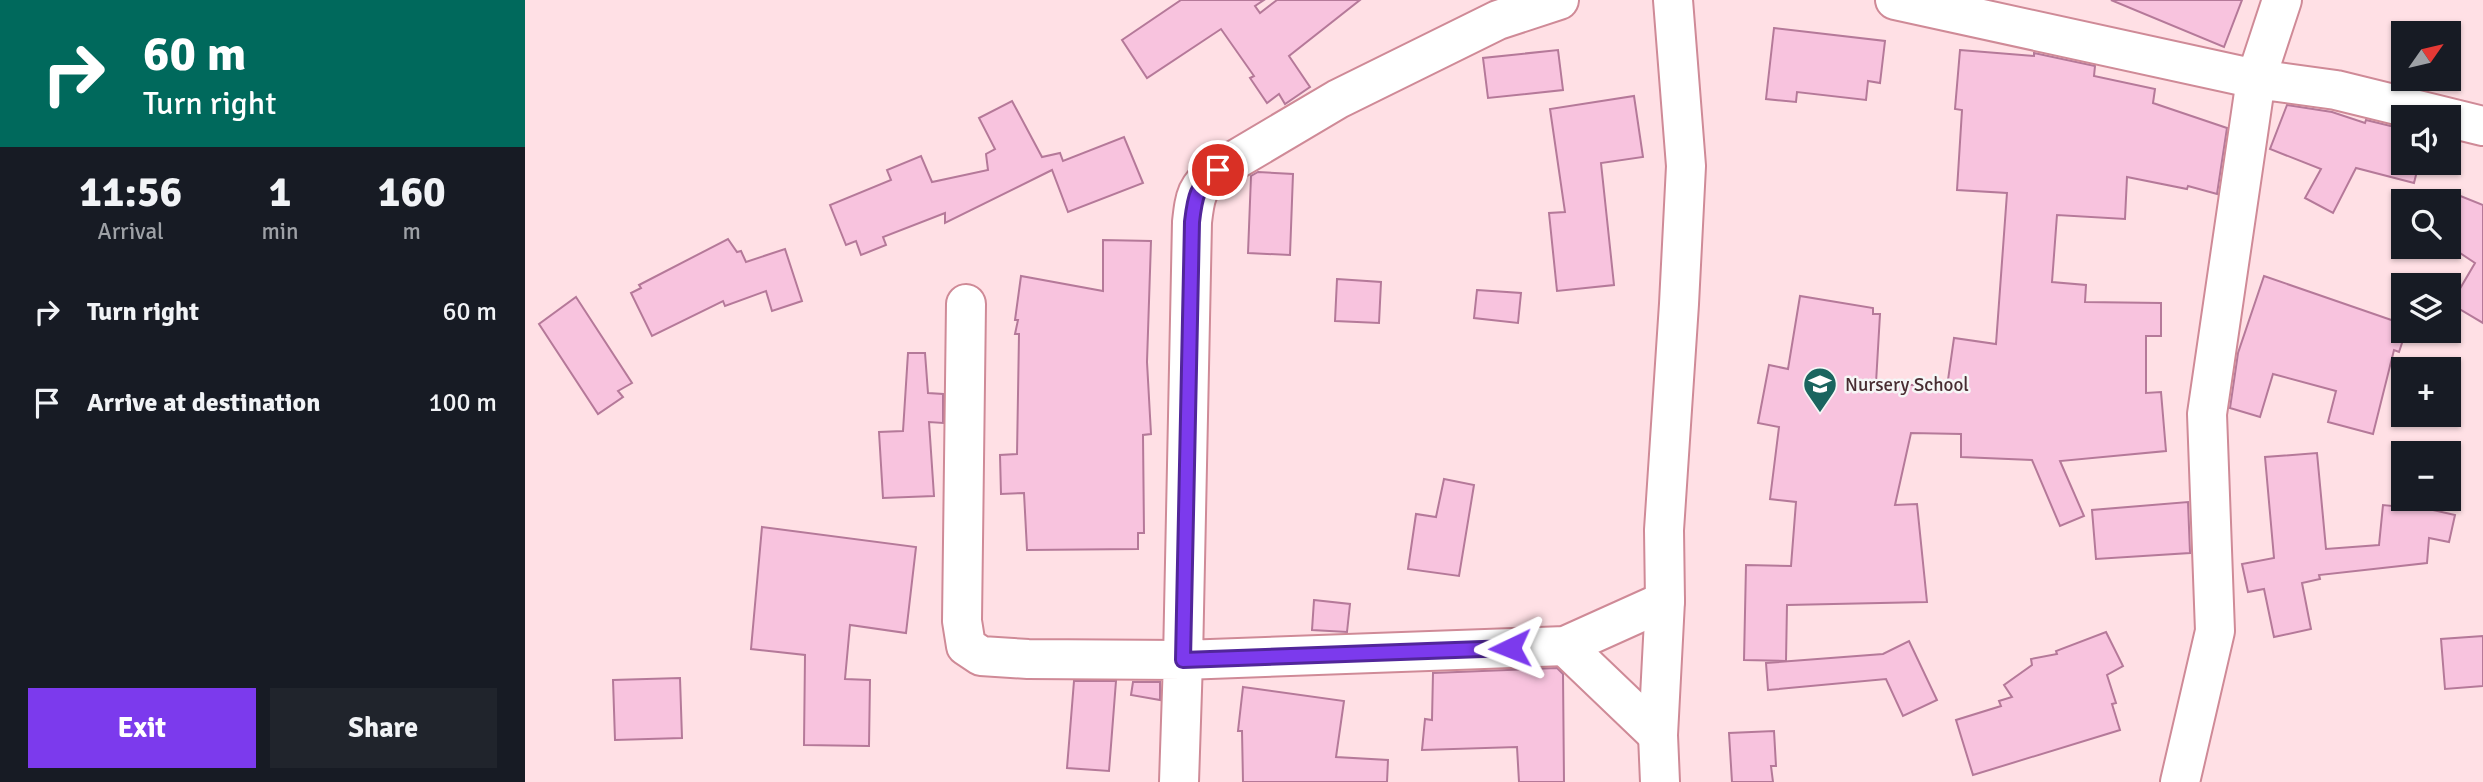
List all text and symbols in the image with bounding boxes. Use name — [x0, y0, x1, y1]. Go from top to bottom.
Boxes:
north arrow — [2391, 21, 2461, 91]
map controls — [2391, 21, 2461, 511]
text: 60 m — [143, 24, 246, 84]
icon: right — [28, 28, 119, 119]
text: Turn right — [143, 84, 276, 123]
button: sound — [2391, 105, 2461, 175]
pin — [1188, 140, 1248, 200]
icon: arrive — [1199, 151, 1237, 189]
text: 11:56 — [79, 167, 182, 218]
text: 1 — [269, 167, 291, 218]
text: 160 — [378, 167, 446, 218]
button: search — [2391, 189, 2461, 259]
text: Arrival — [98, 217, 164, 246]
text: min — [261, 217, 299, 246]
text: m — [403, 217, 421, 246]
button: layers — [2391, 273, 2461, 343]
icon: right — [28, 293, 66, 331]
text: Turn right — [87, 296, 199, 328]
text: 60 m — [442, 296, 497, 328]
button: + — [2391, 357, 2461, 427]
school or university icon: Nursery School — [1801, 365, 1839, 414]
place label: Nursery School — [1845, 373, 1969, 397]
icon: arrive — [28, 384, 66, 422]
text: Arrive at destination — [87, 387, 320, 419]
text: 100 m — [428, 387, 497, 419]
button: − — [2391, 441, 2461, 511]
position arrow — [1473, 611, 1547, 685]
button: Exit — [28, 688, 256, 768]
button: Share — [270, 688, 497, 768]

